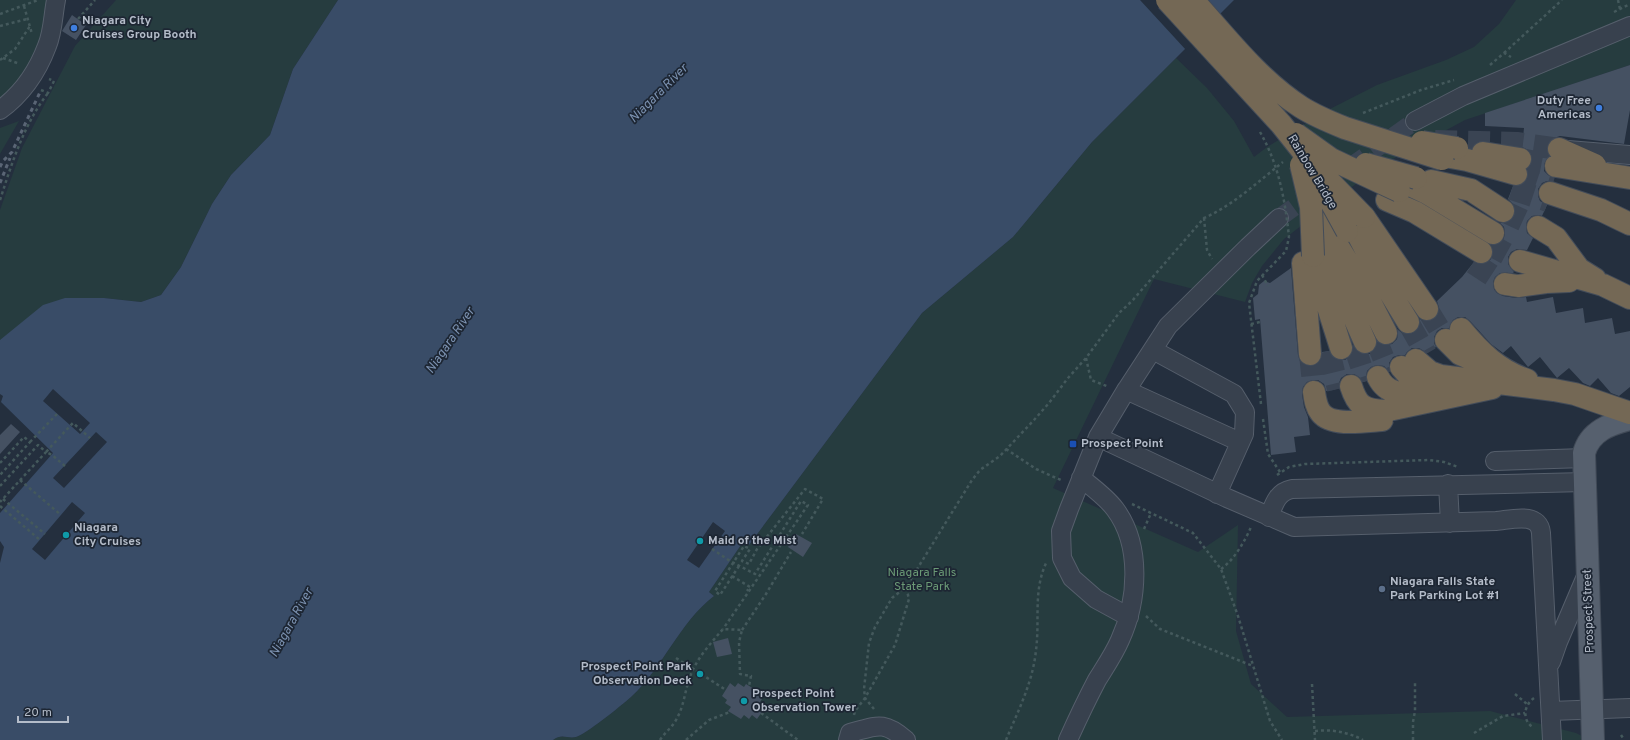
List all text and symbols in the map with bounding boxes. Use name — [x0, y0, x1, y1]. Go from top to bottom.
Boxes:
place label: Niagara City Cruises Group Booth — [82, 13, 197, 43]
marker: Niagara City Cruises Group Booth — [69, 23, 79, 33]
water label: Niagara River — [626, 61, 692, 127]
place label: Duty Free Americas — [1537, 93, 1591, 123]
marker: Duty Free Americas — [1594, 103, 1604, 113]
street label: Rainbow Bridge — [1283, 132, 1341, 212]
water label: Niagara River — [423, 304, 480, 377]
place label: Prospect Point — [1081, 436, 1164, 452]
marker: Prospect Point — [1068, 439, 1078, 449]
place label: Niagara City Cruises — [74, 520, 141, 550]
marker: Niagara City Cruises — [61, 530, 71, 540]
place label: Maid of the Mist — [708, 533, 797, 549]
marker: Maid of the Mist — [695, 536, 705, 546]
park label: Niagara Falls State Park — [888, 565, 956, 595]
street label: Prospect Street — [1580, 569, 1598, 653]
place label: Niagara Falls State Park Parking Lot #1 — [1390, 574, 1500, 604]
marker: Niagara Falls State Park Parking Lot #1 — [1377, 584, 1387, 594]
water label: Niagara River — [266, 585, 318, 660]
place label: Prospect Point Park Observation Deck — [581, 659, 692, 689]
marker: Prospect Point Park Observation Deck — [695, 669, 705, 679]
place label: Prospect Point Observation Tower — [752, 686, 856, 716]
marker: Prospect Point Observation Tower — [739, 696, 749, 706]
scale bar — [18, 698, 68, 724]
text: 20 m — [24, 705, 52, 721]

